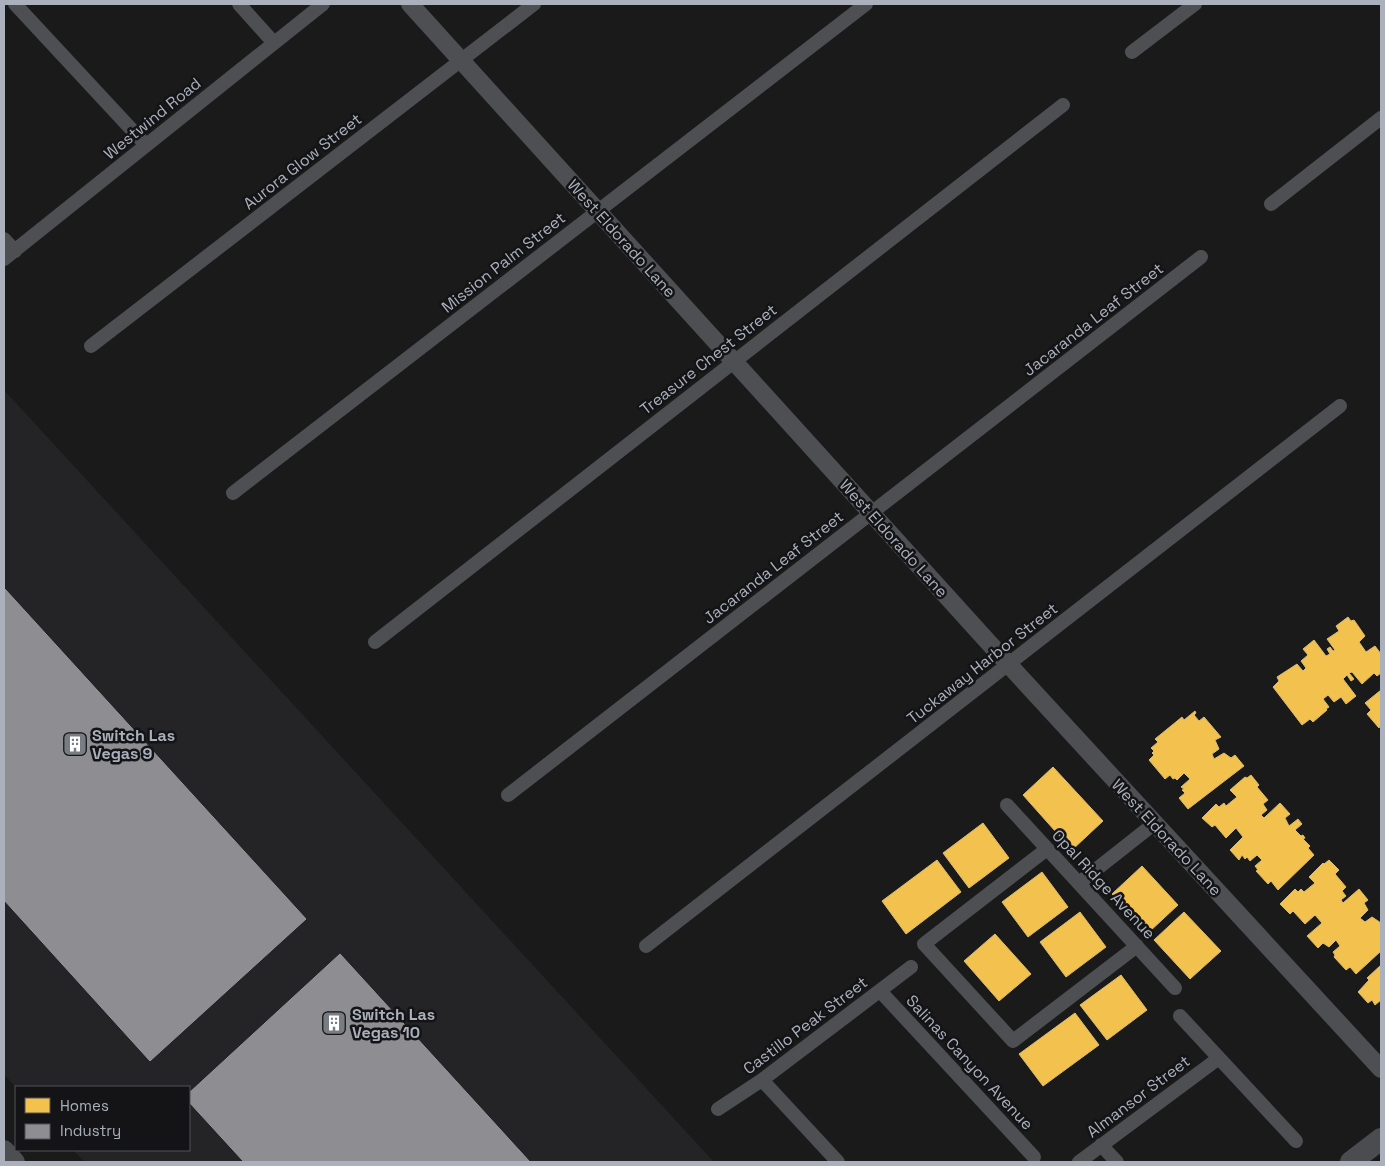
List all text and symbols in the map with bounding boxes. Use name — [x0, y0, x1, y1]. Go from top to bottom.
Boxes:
street label: Westwind Road — [99, 73, 205, 164]
street label: Aurora Glow Street — [239, 109, 366, 214]
street label: West Eldorado Lane — [563, 175, 680, 302]
street label: Mission Palm Street — [437, 207, 570, 317]
street label: Jacaranda Leaf Street — [1019, 258, 1168, 381]
street label: Treasure Chest Street — [636, 299, 781, 419]
street label: West Eldorado Lane — [835, 475, 952, 602]
street label: Jacaranda Leaf Street — [699, 506, 848, 629]
street label: Tuckaway Harbor Street — [903, 598, 1062, 729]
place label: Switch Las Vegas 9 — [92, 725, 175, 764]
building icon: Switch Las Vegas 9 — [62, 731, 88, 757]
street label: West Eldorado Lane — [1107, 774, 1226, 900]
street label: Opal Ridge Avenue — [1047, 825, 1160, 944]
street label: Castillo Peak Street — [739, 972, 872, 1079]
street label: Salinas Canyon Avenue — [901, 990, 1038, 1134]
place label: Switch Las Vegas 10 — [352, 1004, 435, 1043]
building icon: Switch Las Vegas 10 — [321, 1010, 347, 1036]
street label: Almansor Street — [1082, 1051, 1194, 1142]
legend — [15, 1086, 190, 1151]
text: Homes — [60, 1096, 109, 1115]
text: Industry — [60, 1121, 121, 1140]

